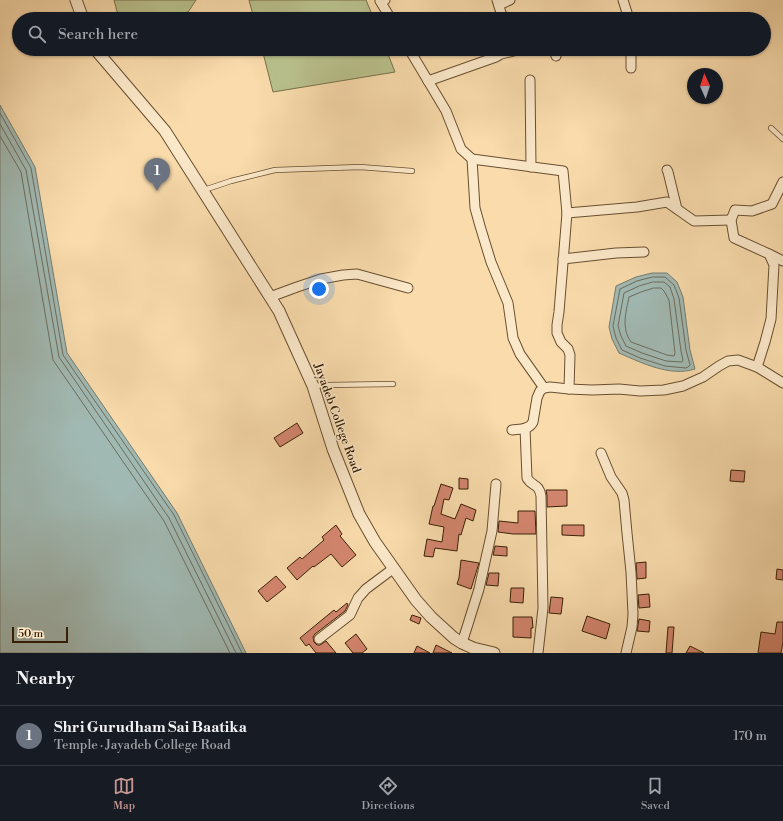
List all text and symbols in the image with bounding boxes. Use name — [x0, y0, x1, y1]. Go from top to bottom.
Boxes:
search box — [12, 12, 771, 56]
icon: search — [26, 23, 48, 45]
text: Search here — [58, 25, 138, 44]
north arrow — [687, 68, 723, 104]
pin: 1 — [144, 158, 170, 191]
your location — [309, 279, 329, 299]
street label: Jayadeb College Road — [310, 360, 364, 475]
scale bar — [12, 625, 68, 644]
text: 50 m — [18, 627, 43, 641]
text: Nearby — [16, 668, 75, 690]
text: Shri Gurudham Sai Baatika — [54, 718, 247, 737]
text: 1 — [26, 728, 32, 744]
text: 170 m — [733, 728, 767, 744]
text: Temple · Jayadeb College Road — [54, 737, 231, 753]
tab: Map — [113, 775, 135, 813]
tab: Directions — [362, 775, 415, 813]
tab: Saved — [641, 775, 670, 813]

